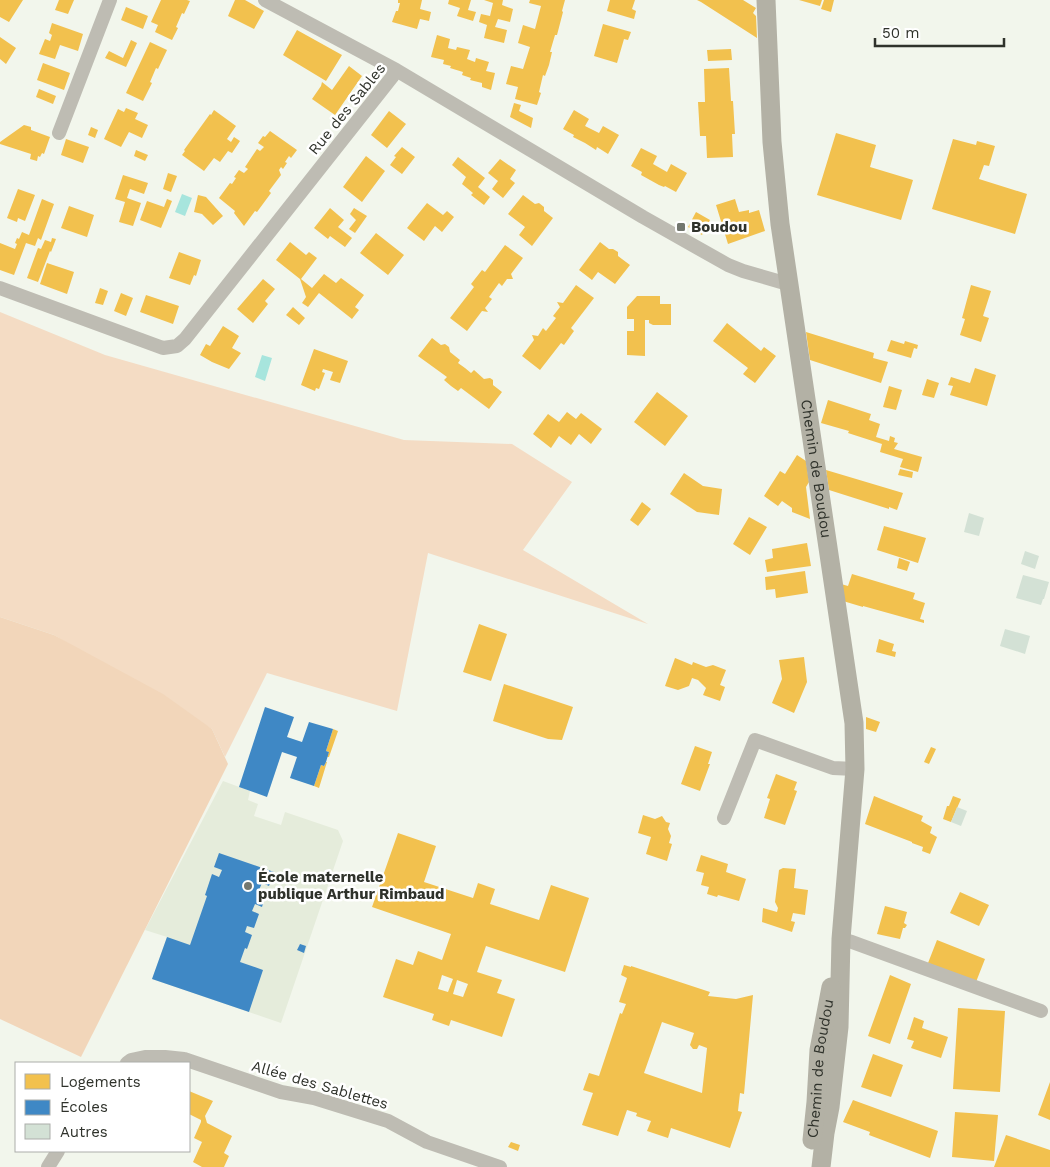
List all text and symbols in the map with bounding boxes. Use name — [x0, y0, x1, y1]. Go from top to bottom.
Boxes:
scale bar — [875, 15, 1004, 47]
text: 50 m — [882, 24, 919, 42]
street label: Rue des Sables — [305, 60, 389, 158]
place label: Boudou — [691, 218, 747, 236]
marker: Boudou — [675, 221, 687, 233]
street label: Chemin de Boudou — [797, 398, 835, 539]
place label: École maternelle publique Arthur Rimbaud — [258, 868, 444, 903]
marker: École maternelle publique Arthur Rimbaud — [242, 880, 254, 892]
street label: Chemin de Boudou — [803, 998, 838, 1139]
street label: Allée des Sablettes — [250, 1057, 390, 1113]
legend — [15, 1062, 190, 1152]
text: Logements — [60, 1073, 141, 1091]
text: Écoles — [60, 1098, 108, 1116]
text: Autres — [60, 1123, 108, 1141]

